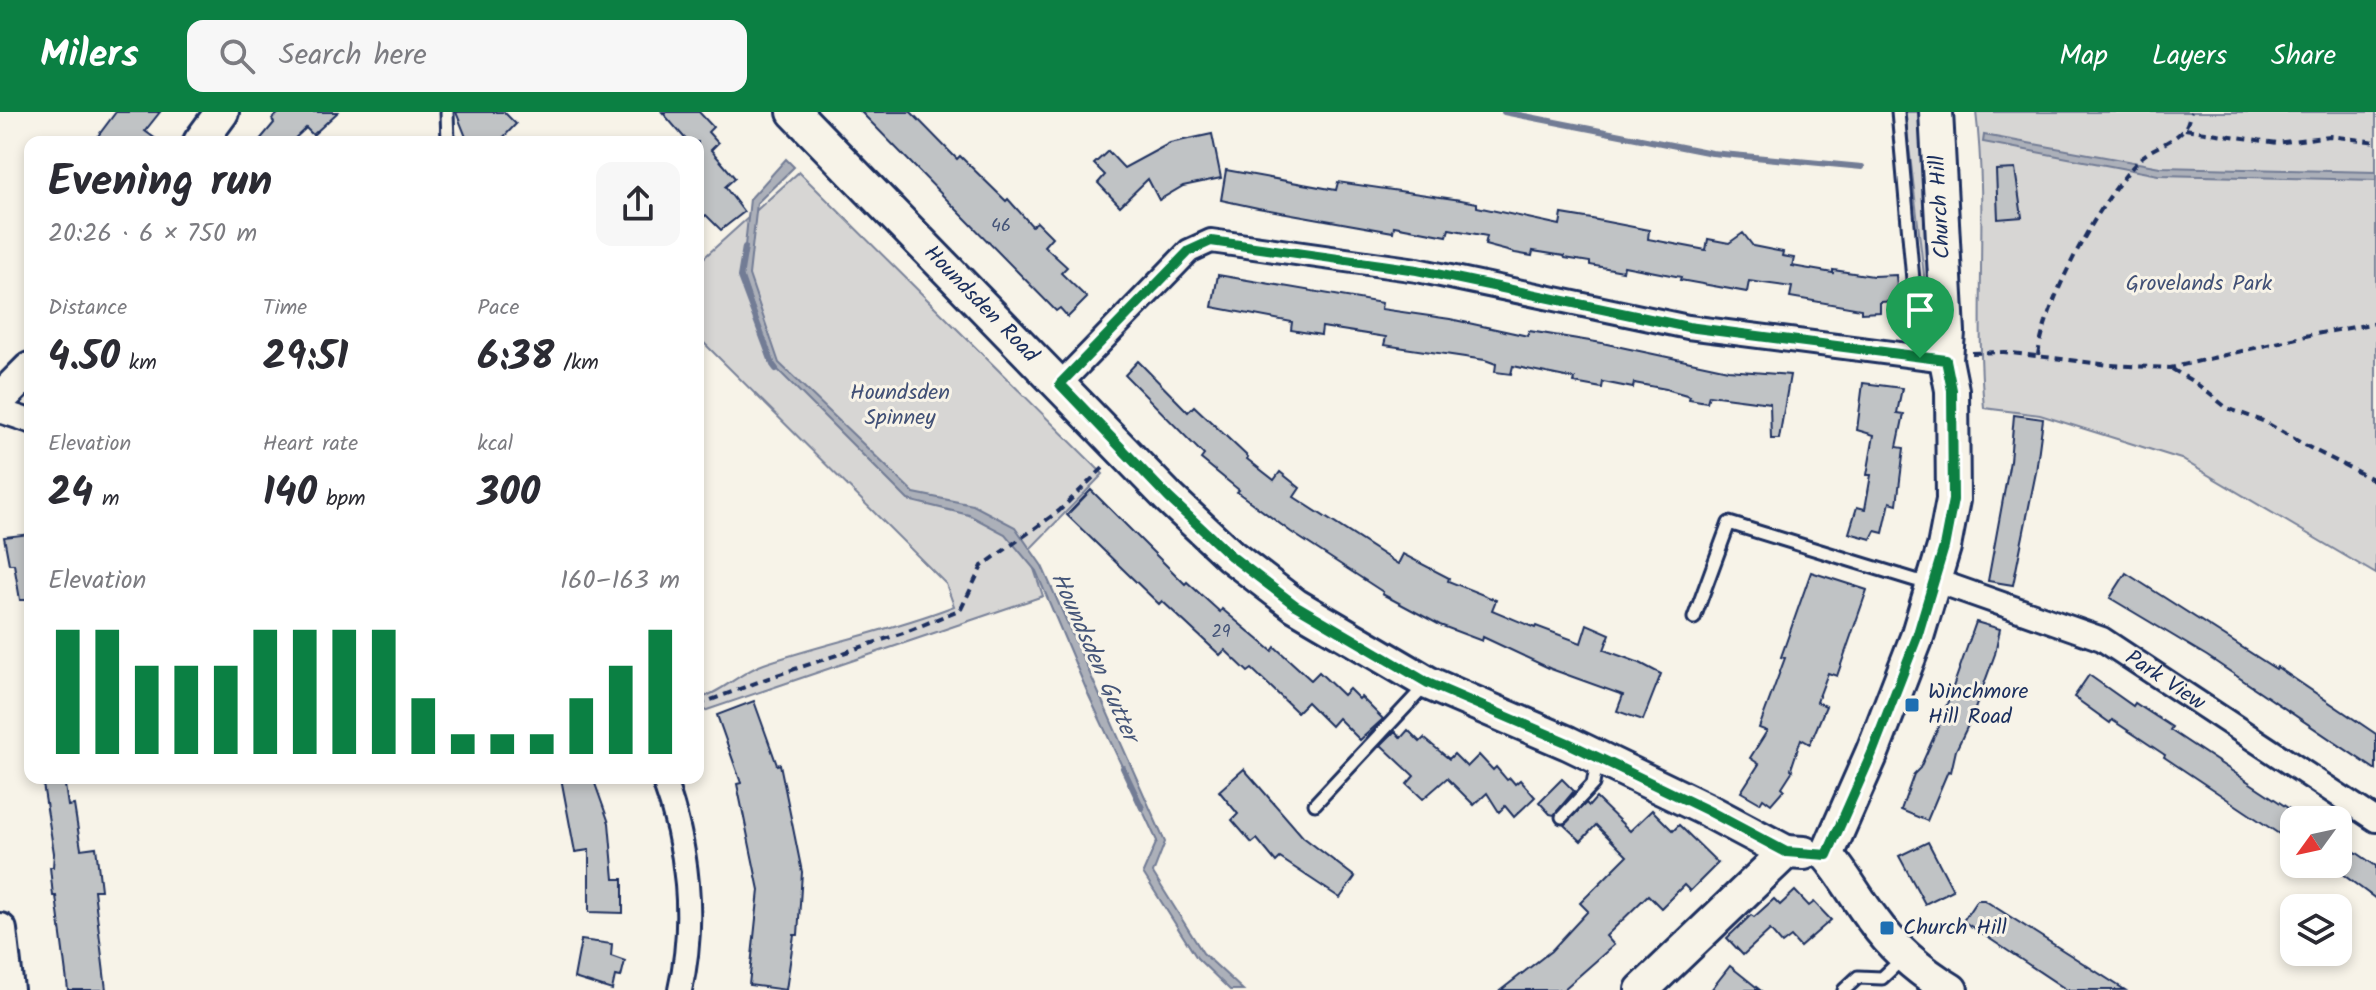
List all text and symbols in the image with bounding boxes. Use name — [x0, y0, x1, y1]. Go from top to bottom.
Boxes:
search box — [187, 20, 747, 92]
text: Milers — [40, 26, 139, 86]
text: Search here — [279, 32, 427, 80]
icon: search — [215, 34, 259, 78]
text: Map — [2059, 34, 2108, 79]
text: Layers — [2152, 34, 2227, 79]
text: Share — [2271, 34, 2336, 79]
text: Evening run — [48, 148, 272, 218]
street label: Church Hill — [1921, 154, 1961, 260]
button: share — [596, 162, 680, 246]
house number: 46 — [991, 212, 1011, 241]
text: 20:26 · 6 × 750 m — [48, 213, 257, 255]
street label: Houndsden Road — [915, 237, 1047, 372]
park label: Grovelands Park — [2126, 267, 2273, 302]
pin — [1886, 276, 1954, 358]
icon: arrive — [1898, 288, 1942, 332]
text: Distance — [48, 291, 127, 326]
text: Time — [263, 291, 307, 326]
text: Pace — [477, 291, 519, 326]
text: 4.50 — [48, 326, 120, 390]
text: 29:51 — [263, 326, 348, 390]
text: 6:38 — [477, 326, 554, 390]
text: km — [120, 346, 157, 381]
text: /km — [554, 346, 599, 381]
park label: Houndsden Spinney — [850, 376, 950, 436]
text: Elevation — [48, 427, 131, 462]
text: Heart rate — [263, 427, 358, 462]
text: kcal — [477, 427, 513, 462]
text: 24 — [48, 462, 93, 526]
text: 140 — [263, 462, 317, 526]
text: 300 — [477, 462, 540, 526]
text: m — [93, 482, 119, 517]
text: bpm — [317, 482, 365, 517]
text: Elevation — [48, 560, 146, 602]
text: 160–163 m — [560, 560, 680, 602]
water label: Houndsden Gutter — [1039, 566, 1151, 753]
house number: 29 — [1211, 618, 1231, 647]
street label: Park View — [2118, 641, 2213, 720]
place label: Winchmore Hill Road — [1928, 675, 2029, 735]
marker: Winchmore Hill Road — [1903, 696, 1921, 714]
north arrow — [2280, 806, 2352, 878]
map controls — [2280, 806, 2352, 966]
button: layers — [2280, 894, 2352, 966]
place label: Church Hill — [1903, 911, 2008, 946]
marker: Church Hill — [1878, 919, 1896, 937]

